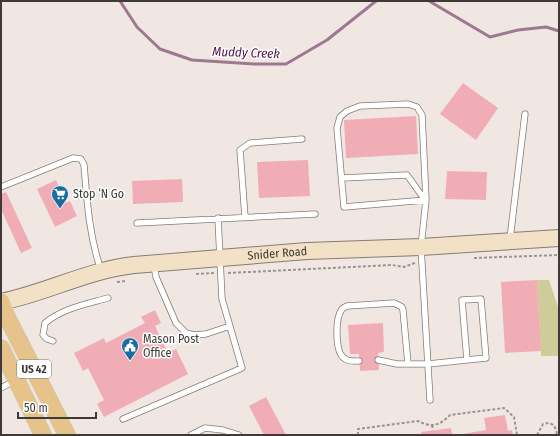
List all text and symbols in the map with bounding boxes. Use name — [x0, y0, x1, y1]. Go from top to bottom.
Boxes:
water label: Muddy Creek — [212, 44, 281, 61]
supermarket icon: Stop ‘N Go — [50, 184, 70, 209]
place label: Stop ‘N Go — [73, 187, 124, 201]
street label: Snider Road — [247, 244, 308, 263]
place label: Mason Post Office — [143, 332, 199, 360]
public building icon: Mason Post Office — [120, 336, 140, 361]
road number: US 42 — [17, 360, 51, 378]
scale bar — [18, 394, 96, 420]
text: 50 m — [24, 401, 48, 415]

